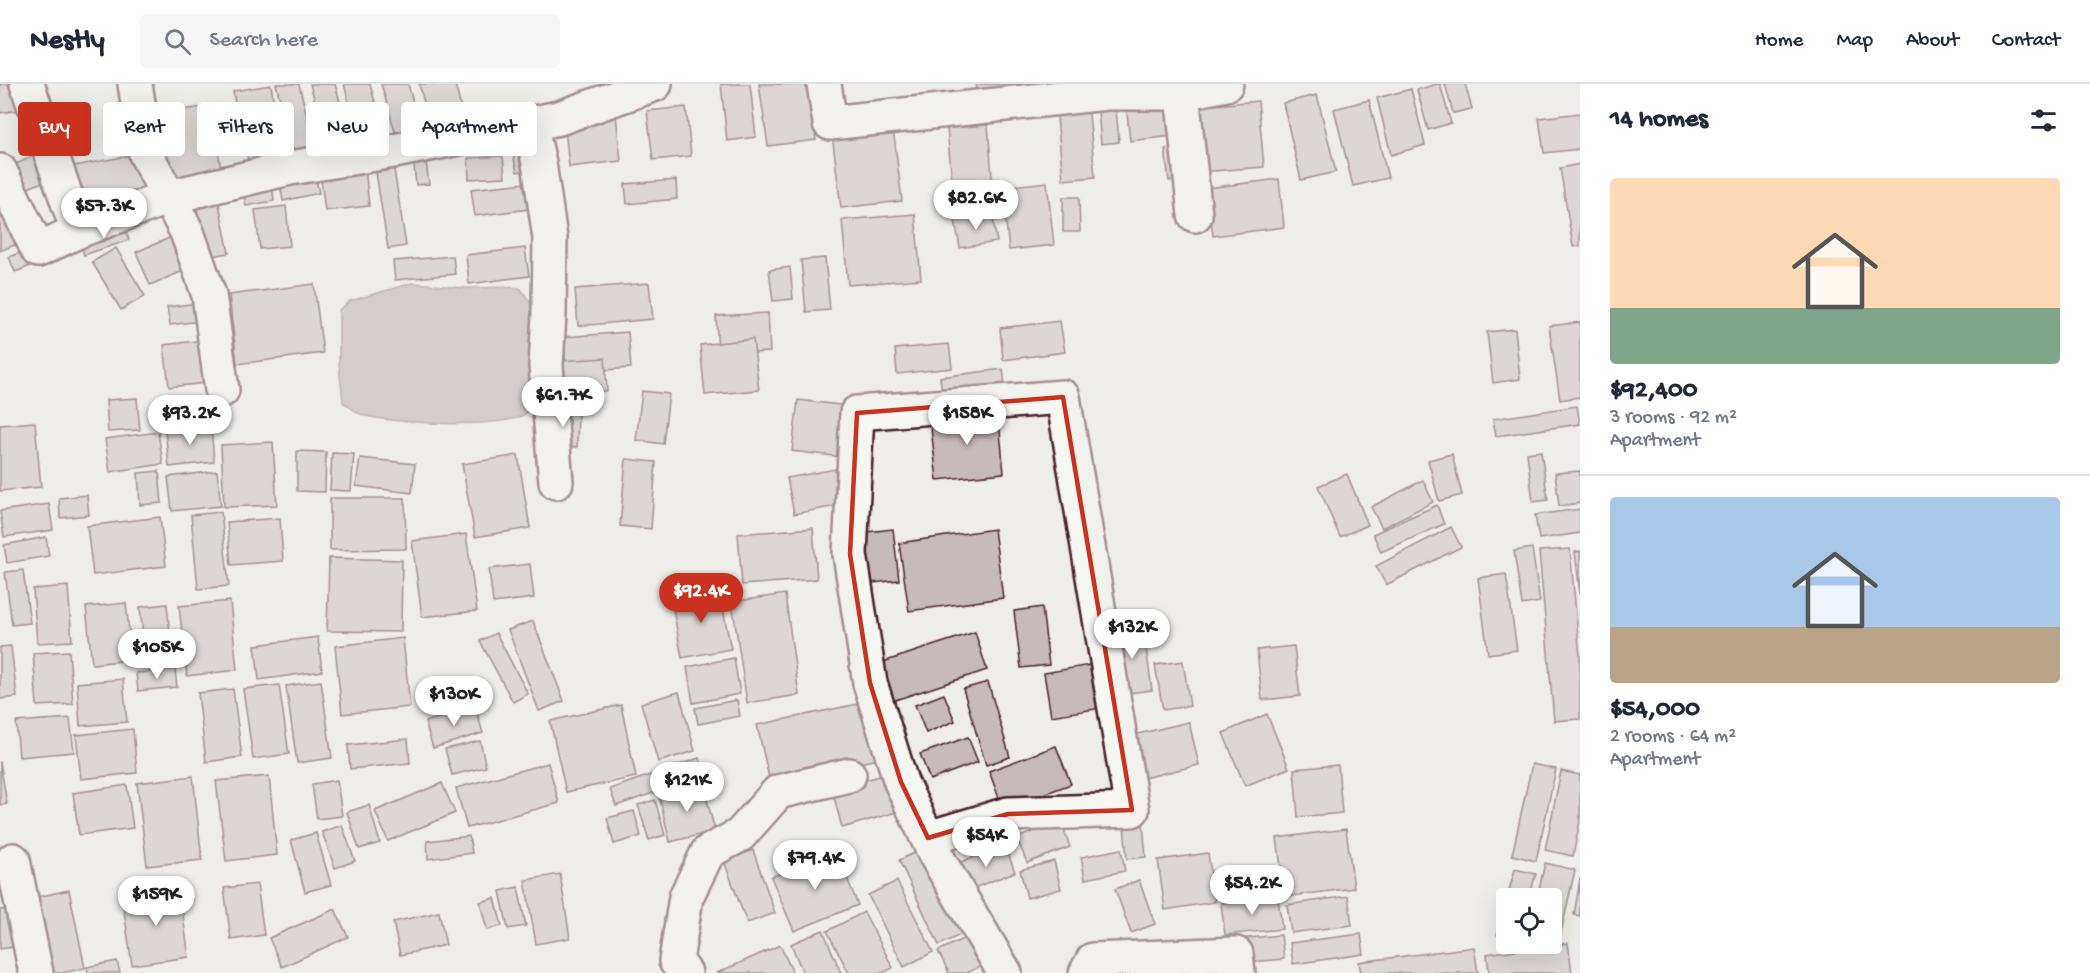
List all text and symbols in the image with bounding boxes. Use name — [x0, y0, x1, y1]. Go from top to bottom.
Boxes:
search box — [140, 14, 560, 68]
text: Nestly — [30, 25, 104, 58]
icon: search — [161, 25, 194, 58]
text: Search here — [209, 28, 318, 54]
text: Home — [1755, 29, 1803, 54]
text: Map — [1836, 29, 1873, 54]
text: About — [1906, 29, 1959, 54]
text: Contact — [1992, 29, 2060, 54]
chip: Buy — [18, 102, 91, 156]
chip: Rent — [103, 102, 185, 156]
chip: Filters — [197, 102, 294, 156]
chip: New — [306, 102, 389, 156]
chip: Apartment — [401, 102, 537, 156]
icon: filters — [2027, 104, 2060, 137]
text: 14 homes — [1610, 105, 1708, 136]
pin: $82.6K — [927, 180, 1025, 231]
pin: $57.3K — [55, 188, 153, 239]
text: $82.6K — [947, 188, 1005, 211]
text: $57.3K — [75, 196, 133, 219]
icon: home — [1781, 217, 1889, 325]
text: $92,400 — [1610, 376, 1697, 407]
pin: $61.7K — [514, 377, 612, 428]
text: $61.7K — [536, 385, 590, 408]
pin: $93.2K — [141, 395, 239, 446]
pin: $158K — [925, 395, 1009, 446]
text: $93.2K — [162, 403, 218, 426]
text: $158K — [942, 403, 992, 426]
text: 3 rooms · 92 m² — [1610, 407, 1737, 430]
text: Apartment — [1610, 430, 1700, 453]
icon: home — [1781, 536, 1889, 644]
pin: $92.4K — [652, 573, 750, 624]
text: $92.4K — [673, 581, 729, 604]
pin: $132K — [1090, 609, 1174, 660]
text: $132K — [1108, 617, 1156, 640]
pin: $105K — [115, 629, 199, 680]
text: $105K — [132, 637, 182, 660]
pin: $130K — [412, 676, 496, 727]
text: $130K — [429, 684, 479, 707]
text: $54,000 — [1610, 695, 1700, 726]
text: 2 rooms · 64 m² — [1610, 726, 1736, 749]
text: Apartment — [1610, 749, 1700, 772]
pin: $121K — [645, 762, 729, 813]
text: $121K — [664, 770, 710, 793]
pin: $54K — [950, 817, 1022, 868]
text: $54K — [966, 825, 1006, 848]
pin: $79.4K — [766, 840, 864, 891]
text: $79.4K — [787, 848, 843, 871]
pin: $54.2K — [1203, 865, 1301, 916]
text: $54.2K — [1224, 873, 1280, 896]
pin: $159K — [114, 876, 198, 927]
text: $159K — [132, 884, 180, 907]
map controls — [1496, 888, 1562, 954]
button: locate — [1496, 888, 1562, 954]

